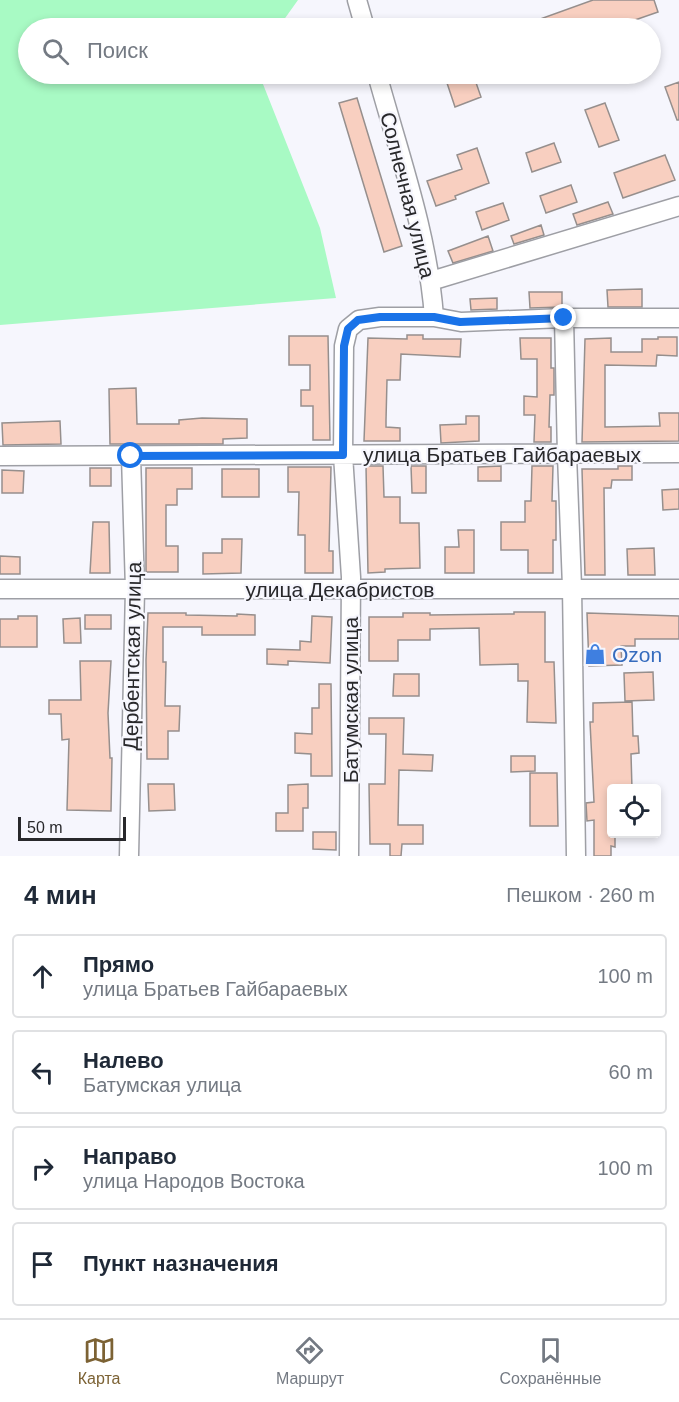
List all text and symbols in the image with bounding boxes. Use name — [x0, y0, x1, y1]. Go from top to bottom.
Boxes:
search box — [18, 18, 661, 84]
icon: search — [39, 35, 72, 68]
text: Поиск — [87, 38, 148, 63]
street label: Солнечная улица — [376, 110, 440, 281]
route end — [550, 304, 576, 330]
route start — [117, 442, 143, 468]
street label: улица Братьев Гайбараевых — [363, 443, 642, 466]
street label: Дербентская улица — [119, 561, 145, 751]
street label: улица Декабристов — [246, 578, 434, 601]
street label: Батумская улица — [339, 617, 362, 783]
shop icon: Ozon — [583, 642, 607, 666]
place label: Ozon — [612, 643, 662, 666]
map controls — [607, 784, 661, 838]
button: locate — [607, 784, 661, 838]
scale bar — [18, 814, 126, 842]
text: 50 m — [27, 819, 63, 836]
text: 4 мин — [24, 880, 97, 910]
text: Пешком · 260 m — [506, 884, 655, 906]
text: Прямо — [83, 952, 154, 977]
icon: ahead — [26, 960, 59, 993]
text: 100 m — [597, 965, 653, 987]
text: улица Братьев Гайбараевых — [83, 978, 348, 1000]
text: Налево — [83, 1048, 164, 1073]
icon: left — [26, 1056, 59, 1089]
text: 60 m — [609, 1061, 653, 1083]
text: Батумская улица — [83, 1074, 241, 1096]
text: Направо — [83, 1144, 177, 1169]
icon: right — [26, 1152, 59, 1185]
text: 100 m — [597, 1157, 653, 1179]
text: улица Народов Востока — [83, 1170, 305, 1192]
icon: arrive — [26, 1248, 59, 1281]
text: Пункт назначения — [83, 1251, 279, 1276]
tab: Карта — [78, 1334, 121, 1388]
tab: Маршрут — [276, 1334, 344, 1388]
tab: Сохранённые — [499, 1334, 601, 1388]

